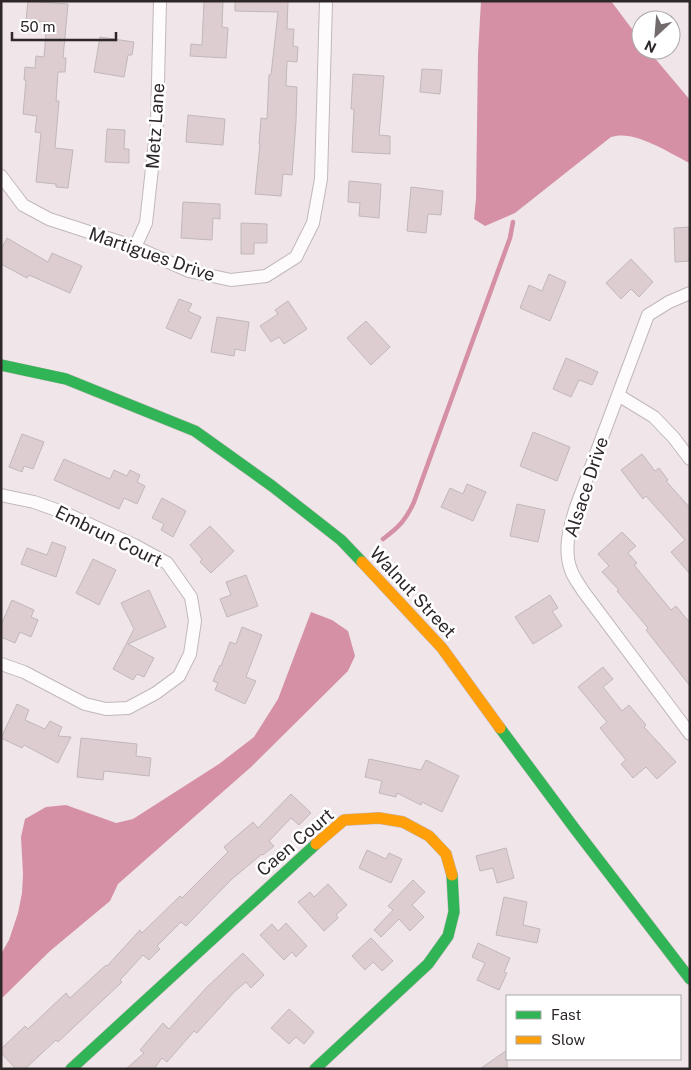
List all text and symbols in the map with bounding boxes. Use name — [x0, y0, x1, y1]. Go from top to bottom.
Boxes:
scale bar — [12, 10, 116, 42]
north arrow — [631, 10, 681, 60]
text: 50 m — [20, 18, 55, 35]
text: N — [642, 37, 659, 56]
street label: Metz Lane — [142, 82, 168, 170]
street label: Martigues Drive — [86, 223, 218, 285]
street label: Alsace Drive — [560, 434, 612, 540]
street label: Embrun Court — [52, 501, 166, 571]
street label: Walnut Street — [366, 542, 460, 642]
street label: Caen Court — [252, 804, 338, 880]
legend — [506, 995, 681, 1060]
text: Fast — [551, 1006, 581, 1023]
text: Slow — [551, 1031, 586, 1048]

